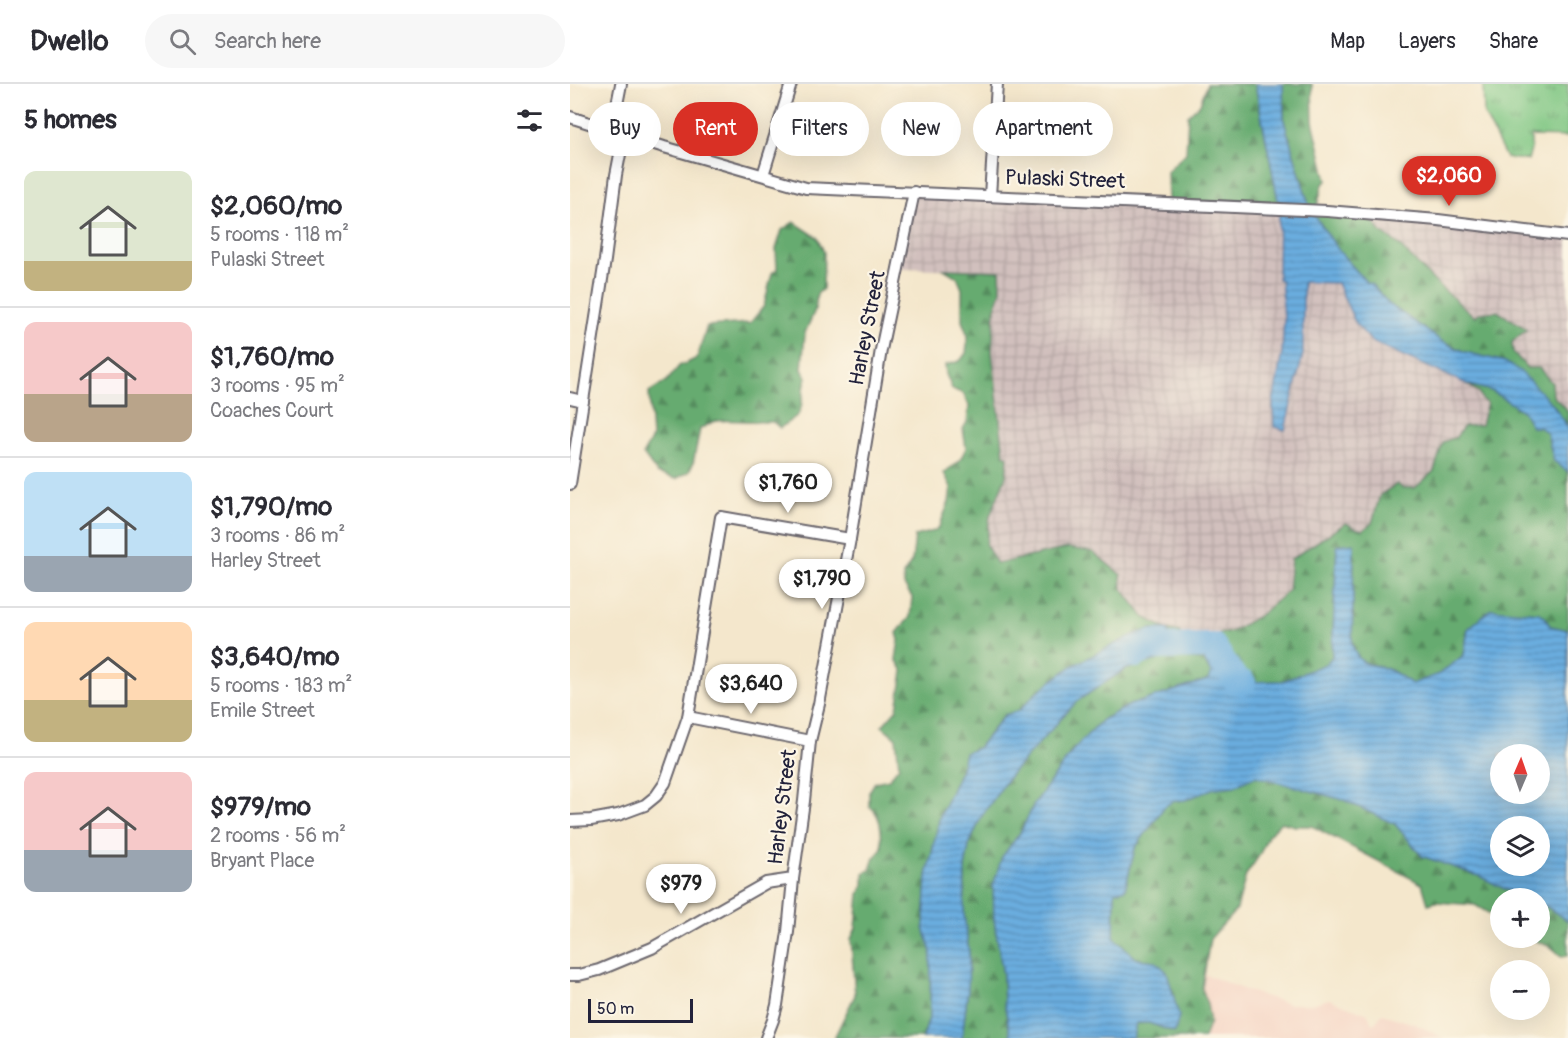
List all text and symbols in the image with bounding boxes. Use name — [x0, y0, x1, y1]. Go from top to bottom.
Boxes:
search box — [145, 14, 565, 68]
text: Dwello — [30, 24, 109, 59]
icon: search — [166, 25, 199, 58]
text: Search here — [214, 27, 321, 55]
text: Map — [1330, 28, 1365, 55]
text: Layers — [1398, 28, 1456, 55]
text: Share — [1489, 28, 1538, 55]
chip: Buy — [588, 102, 661, 156]
chip: Rent — [673, 102, 758, 156]
chip: Filters — [770, 102, 869, 156]
chip: New — [881, 102, 961, 156]
chip: Apartment — [973, 102, 1113, 156]
text: 5 homes — [24, 104, 117, 136]
icon: filters — [513, 104, 546, 137]
pin: $2,060 — [1400, 156, 1498, 207]
text: $2,060 — [1416, 163, 1482, 188]
street label: Pulaski Street — [1004, 164, 1126, 195]
text: $2,060/mo — [210, 190, 342, 222]
icon: home — [72, 195, 144, 267]
text: 5 rooms · 118 m² — [210, 222, 349, 247]
text: Pulaski Street — [210, 247, 325, 272]
street label: Harley Street — [843, 268, 892, 388]
text: $1,760/mo — [210, 341, 334, 373]
icon: home — [72, 346, 144, 418]
text: 3 rooms · 95 m² — [210, 373, 345, 398]
text: Coaches Court — [210, 398, 333, 423]
pin: $1,760 — [739, 463, 837, 514]
text: $1,760 — [758, 470, 818, 495]
text: $1,790/mo — [210, 491, 332, 523]
icon: home — [72, 496, 144, 568]
text: 3 rooms · 86 m² — [210, 523, 345, 548]
text: Harley Street — [210, 548, 321, 573]
pin: $1,790 — [773, 559, 871, 610]
text: $1,790 — [793, 566, 851, 591]
text: $3,640/mo — [210, 641, 340, 673]
icon: home — [72, 646, 144, 718]
pin: $3,640 — [702, 664, 800, 715]
text: $3,640 — [719, 671, 783, 696]
text: 5 rooms · 183 m² — [210, 673, 352, 698]
text: Emile Street — [210, 698, 315, 723]
north arrow — [1490, 744, 1550, 804]
map controls — [1490, 744, 1550, 1020]
street label: Harley Street — [762, 747, 803, 866]
text: $979/mo — [210, 791, 311, 823]
icon: home — [72, 796, 144, 868]
button: layers — [1490, 816, 1550, 876]
text: 2 rooms · 56 m² — [210, 823, 346, 848]
text: Bryant Place — [210, 848, 314, 873]
pin: $979 — [645, 864, 717, 915]
text: $979 — [660, 871, 702, 896]
button: + — [1490, 888, 1550, 948]
button: − — [1490, 960, 1550, 1020]
scale bar — [588, 996, 693, 1024]
text: 50 m — [597, 999, 634, 1019]

